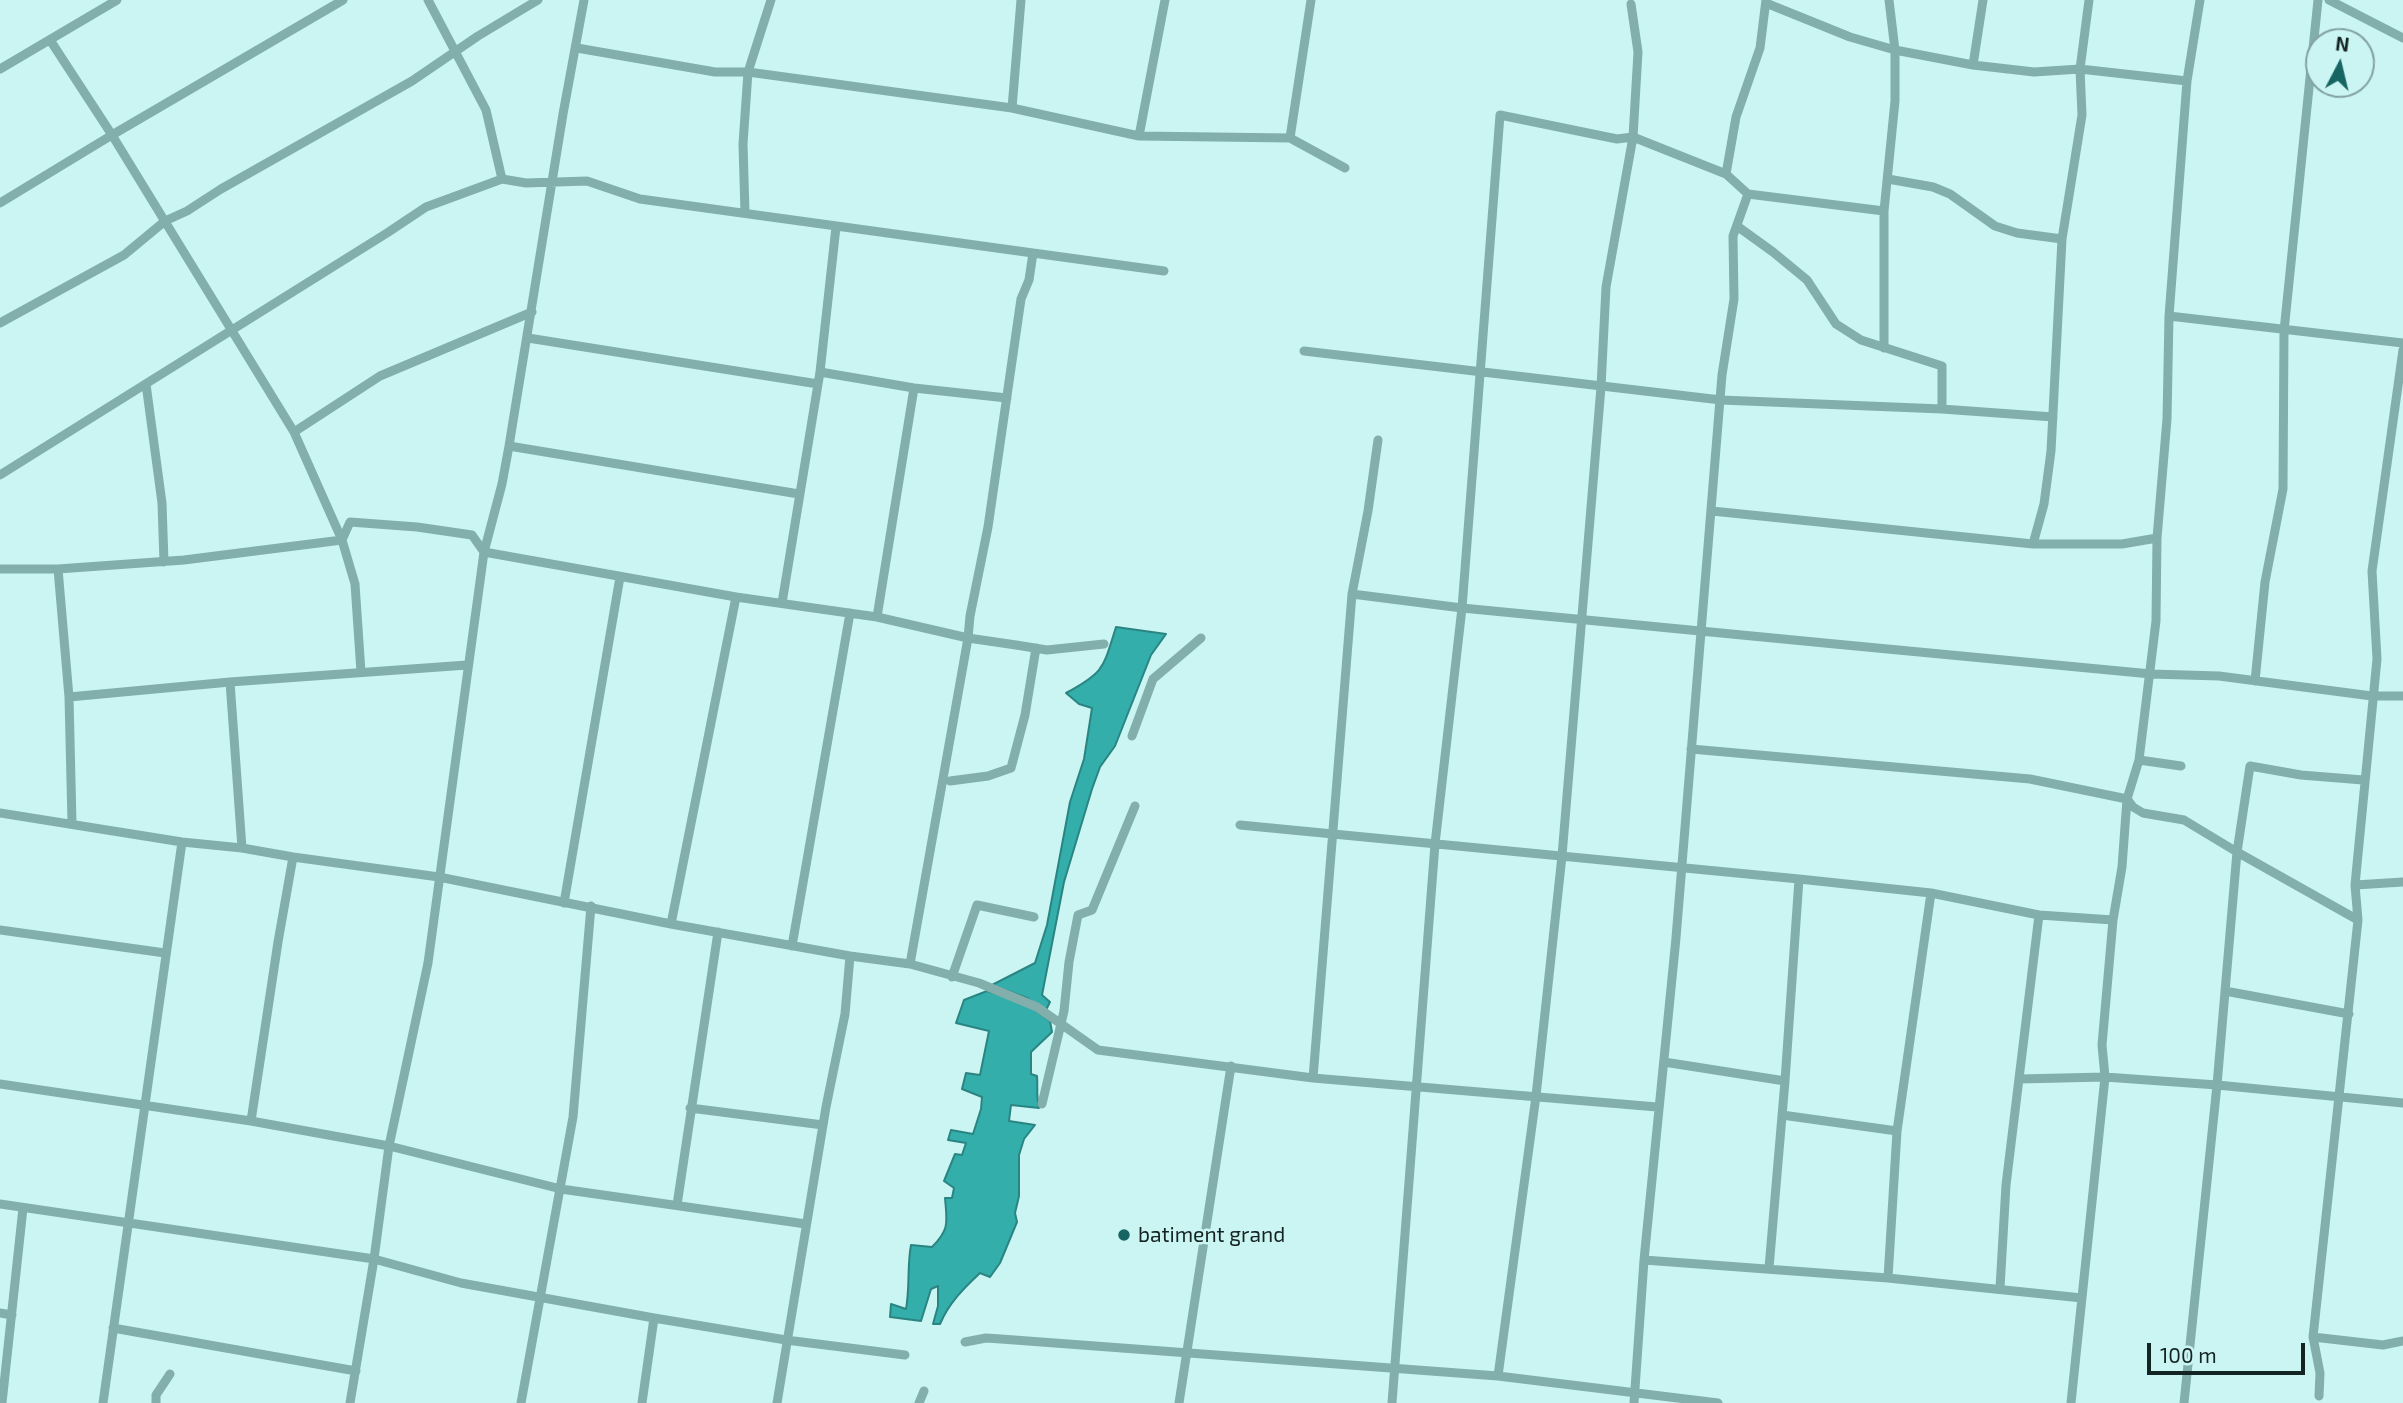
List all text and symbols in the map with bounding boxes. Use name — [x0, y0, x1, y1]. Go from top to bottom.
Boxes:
north arrow — [2305, 28, 2375, 98]
text: N — [2334, 31, 2351, 56]
place label: batiment grand — [1138, 1222, 1285, 1248]
marker: batiment grand — [1116, 1227, 1132, 1243]
scale bar — [2151, 1330, 2308, 1374]
text: 100 m — [2160, 1342, 2217, 1367]

